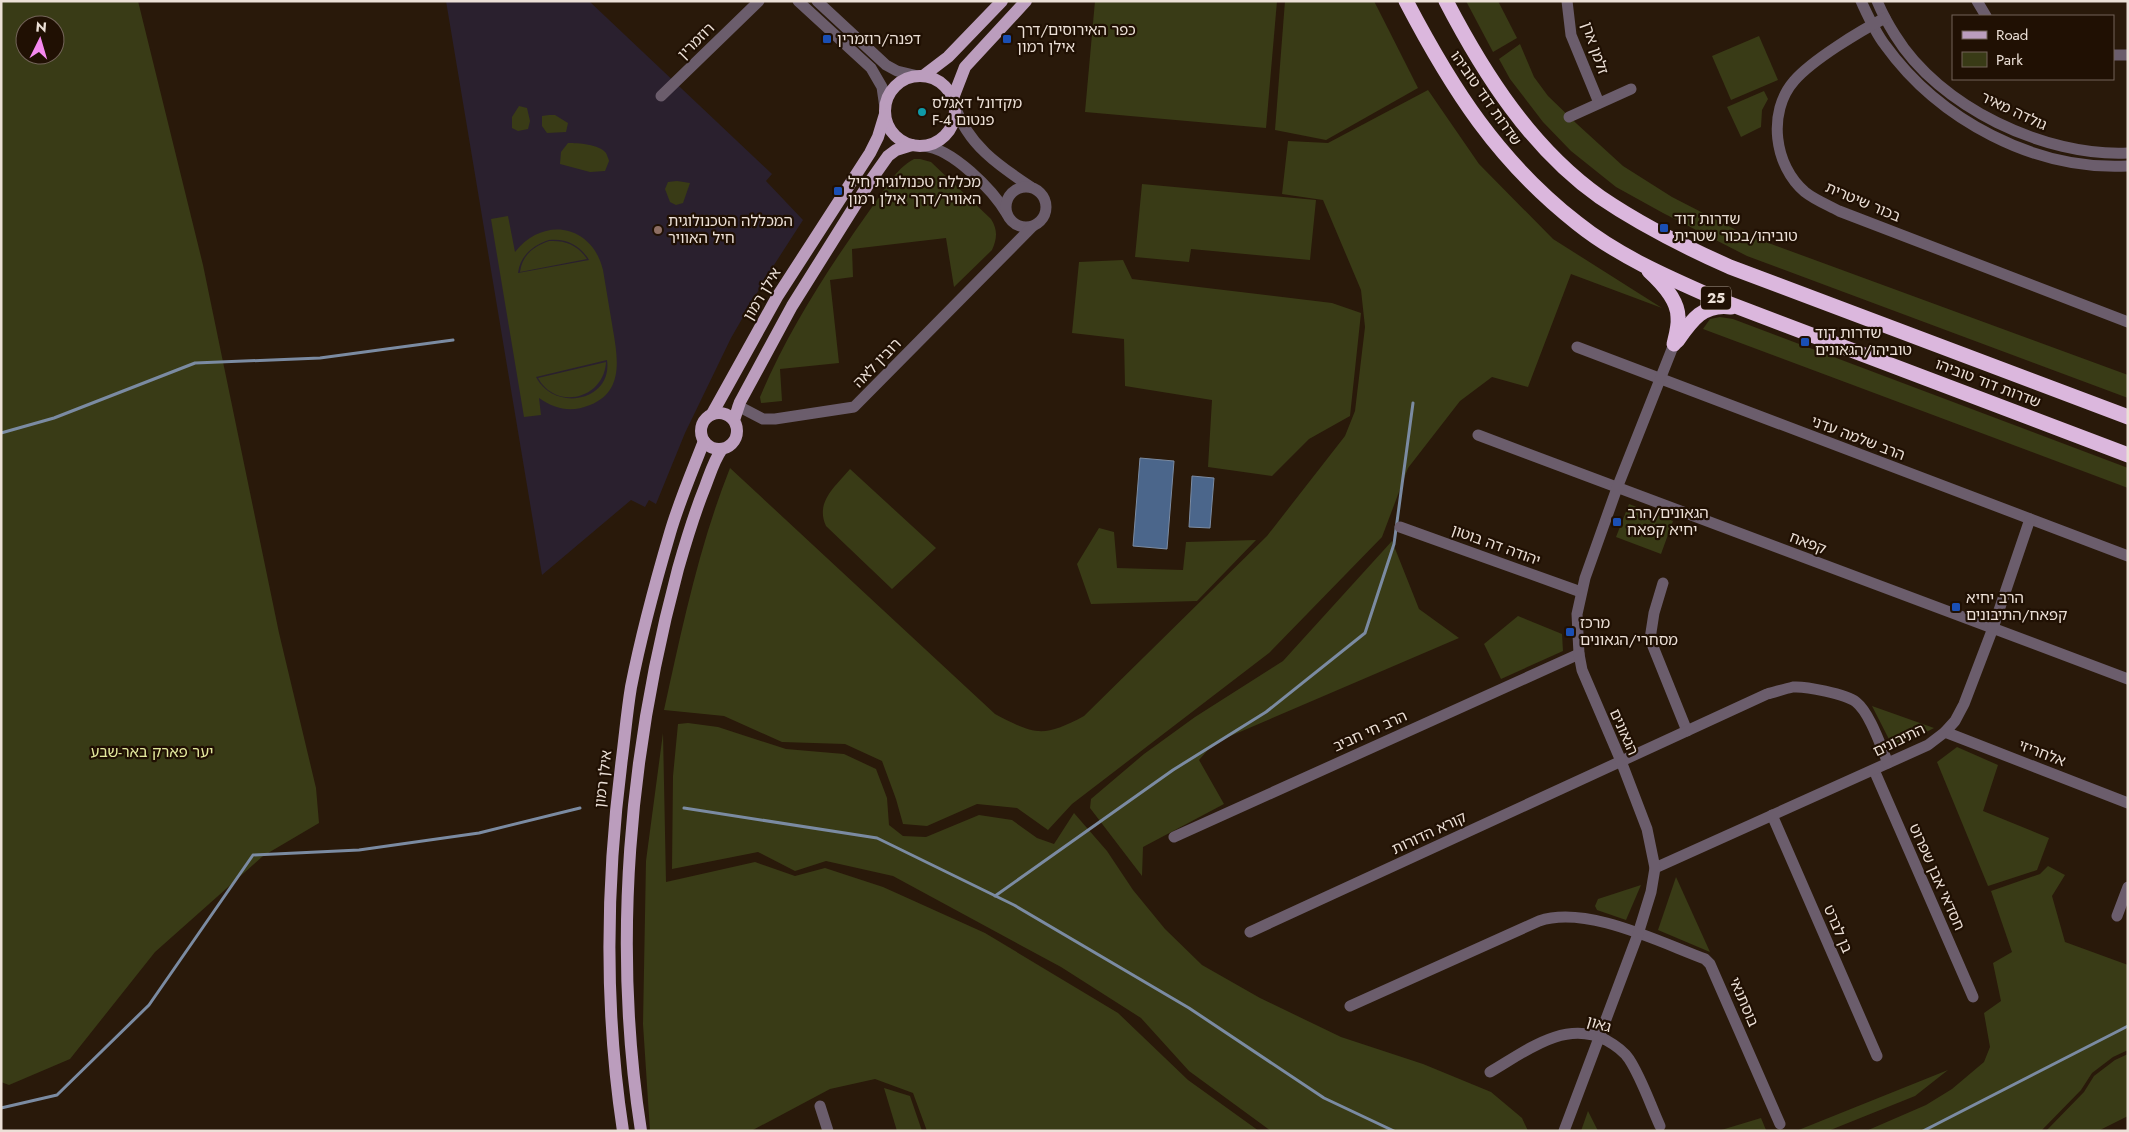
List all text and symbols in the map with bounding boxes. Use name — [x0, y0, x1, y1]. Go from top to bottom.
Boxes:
north arrow — [15, 15, 65, 65]
legend — [1952, 15, 2114, 80]
text: N — [35, 17, 48, 37]
street label: רוזמרין — [673, 18, 719, 64]
place label: כפר האירוסים/דרך אילן רמון — [1017, 19, 1136, 58]
street label: זלמן ארן — [1576, 19, 1614, 77]
text: Road — [1996, 24, 2028, 46]
place label: דפנה/רוזמרין — [837, 28, 921, 50]
marker: דפנה/רוזמרין — [821, 33, 833, 45]
marker: כפר האירוסים/דרך אילן רמון — [1001, 33, 1013, 45]
street label: שדרות דוד טוביהו — [1445, 46, 1527, 150]
text: Park — [1996, 49, 2023, 71]
street label: גולדה מאיר — [1977, 86, 2051, 136]
place label: מקדונל דאגלס F-4 פנטום — [932, 92, 1022, 131]
marker: מקדונל דאגלס F-4 פנטום — [916, 106, 928, 118]
place label: מכללה טכנולוגית חיל האוויר/דרך אילן רמון — [848, 171, 981, 210]
street label: בכור שיטרית — [1822, 176, 1904, 228]
marker: מכללה טכנולוגית חיל האוויר/דרך אילן רמון — [832, 185, 844, 197]
place label: שדרות דוד טוביהו/בכור שטרית — [1674, 208, 1798, 247]
place label: המכללה הטכנולוגית חיל האוויר — [668, 210, 793, 249]
marker: שדרות דוד טוביהו/בכור שטרית — [1658, 222, 1670, 234]
marker: המכללה הטכנולוגית חיל האוויר — [652, 224, 664, 236]
street label: אילן רמון — [738, 263, 786, 325]
road number: 25 — [1701, 286, 1731, 310]
place label: שדרות דוד טוביהו/הגאונים — [1815, 322, 1912, 361]
street label: רובין לאה — [848, 333, 906, 393]
marker: שדרות דוד טוביהו/הגאונים — [1799, 336, 1811, 348]
street label: שדרות דוד טוביהו — [1932, 353, 2044, 413]
street label: הרב שלמה עדני — [1808, 410, 1908, 466]
place label: הגאונים/הרב יחיא קפאח — [1627, 502, 1709, 541]
marker: הגאונים/הרב יחיא קפאח — [1611, 516, 1623, 528]
street label: יהודה דה בוטון — [1448, 519, 1544, 571]
street label: קפאח — [1786, 526, 1830, 560]
place label: הרב יחיא קפאח/התיבונים — [1966, 587, 2067, 626]
marker: הרב יחיא קפאח/התיבונים — [1950, 601, 1962, 613]
place label: מרכז מסחרי/הגאונים — [1580, 612, 1678, 651]
marker: מרכז מסחרי/הגאונים — [1564, 626, 1576, 638]
street label: הרב חי חביב — [1329, 705, 1411, 757]
street label: הגאונים — [1604, 705, 1644, 759]
street label: התיבונים — [1869, 718, 1929, 762]
street label: אלחריזי — [2015, 734, 2069, 772]
park label: יער פארק באר-שבע — [90, 741, 214, 763]
street label: אילן רמון — [589, 749, 617, 809]
street label: קורא הדורות — [1388, 806, 1470, 860]
street label: חסדאי אבן שפרוט — [1904, 820, 1970, 934]
street label: בן לברט — [1818, 901, 1858, 957]
street label: בוסתנאי — [1724, 974, 1764, 1031]
street label: גאון — [1584, 1010, 1614, 1038]

